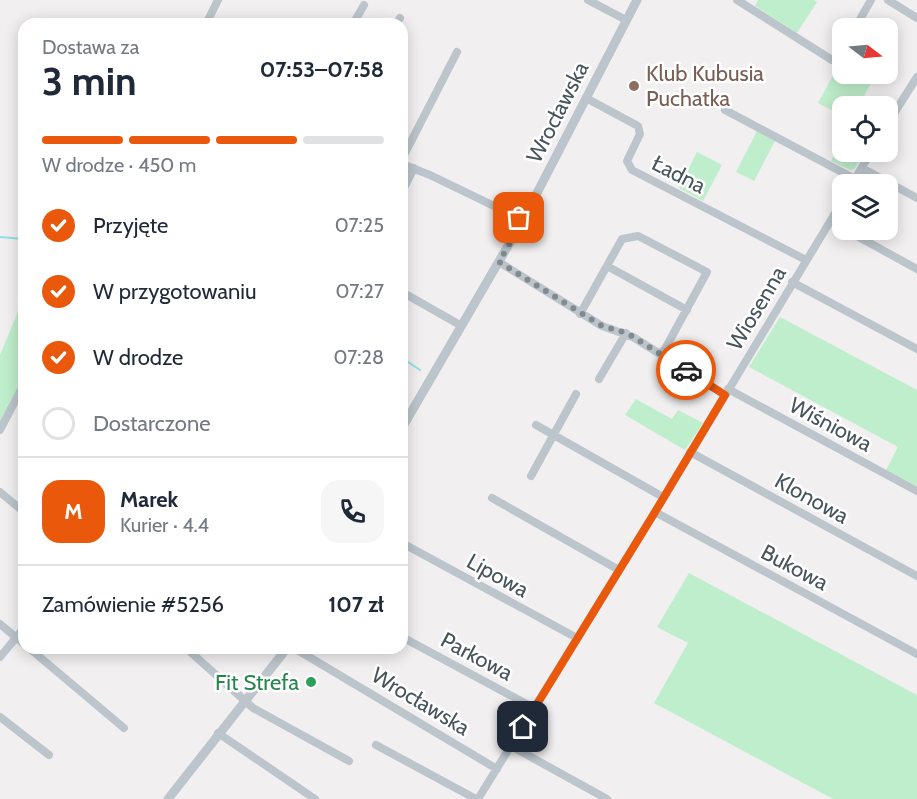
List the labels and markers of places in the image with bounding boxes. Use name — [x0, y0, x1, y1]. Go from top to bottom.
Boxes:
place label: Klub Kubusia Puchatka — [646, 60, 764, 112]
marker: Klub Kubusia Puchatka — [627, 79, 641, 93]
pin — [493, 192, 544, 243]
place label: Fit Strefa — [215, 669, 299, 696]
marker: Fit Strefa — [304, 675, 318, 689]
pin — [497, 701, 548, 752]

